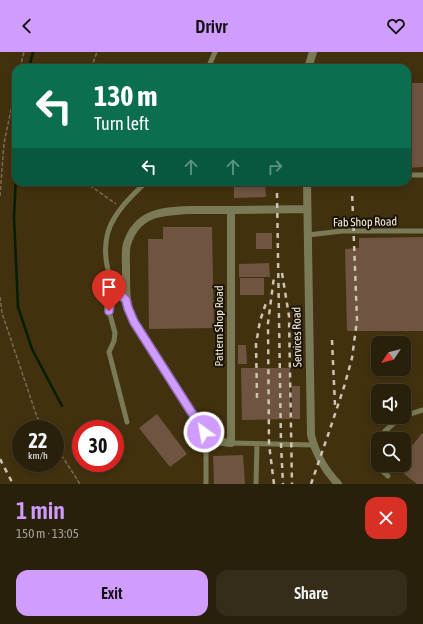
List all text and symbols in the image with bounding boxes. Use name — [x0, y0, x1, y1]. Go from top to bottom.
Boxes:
icon: back — [16, 15, 38, 37]
icon: heart — [385, 15, 407, 37]
text: Drivr — [195, 16, 228, 37]
icon: left — [28, 80, 80, 132]
text: 130 m — [94, 80, 157, 112]
text: Turn left — [94, 113, 149, 134]
icon: left — [138, 156, 160, 178]
icon: ahead — [180, 156, 202, 178]
icon: ahead — [222, 156, 244, 178]
icon: right — [264, 156, 286, 178]
street label: Fab Shop Road — [333, 214, 397, 230]
pin — [92, 270, 126, 311]
icon: arrive — [98, 276, 120, 298]
street label: Pattern Shop Road — [212, 285, 226, 367]
street label: Services Road — [289, 307, 305, 367]
north arrow — [371, 336, 411, 376]
map controls — [371, 336, 411, 472]
button: sound — [371, 384, 411, 424]
position arrow — [183, 411, 225, 453]
speed limit sign: 30 — [72, 420, 124, 472]
text: 22 — [29, 429, 47, 452]
button: search — [371, 432, 411, 472]
text: km/h — [28, 450, 48, 461]
text: 1 min — [16, 497, 65, 524]
button: close — [365, 497, 407, 539]
text: 150 m · 13:05 — [16, 526, 79, 541]
button: Exit — [16, 570, 208, 616]
button: Share — [216, 570, 407, 616]

